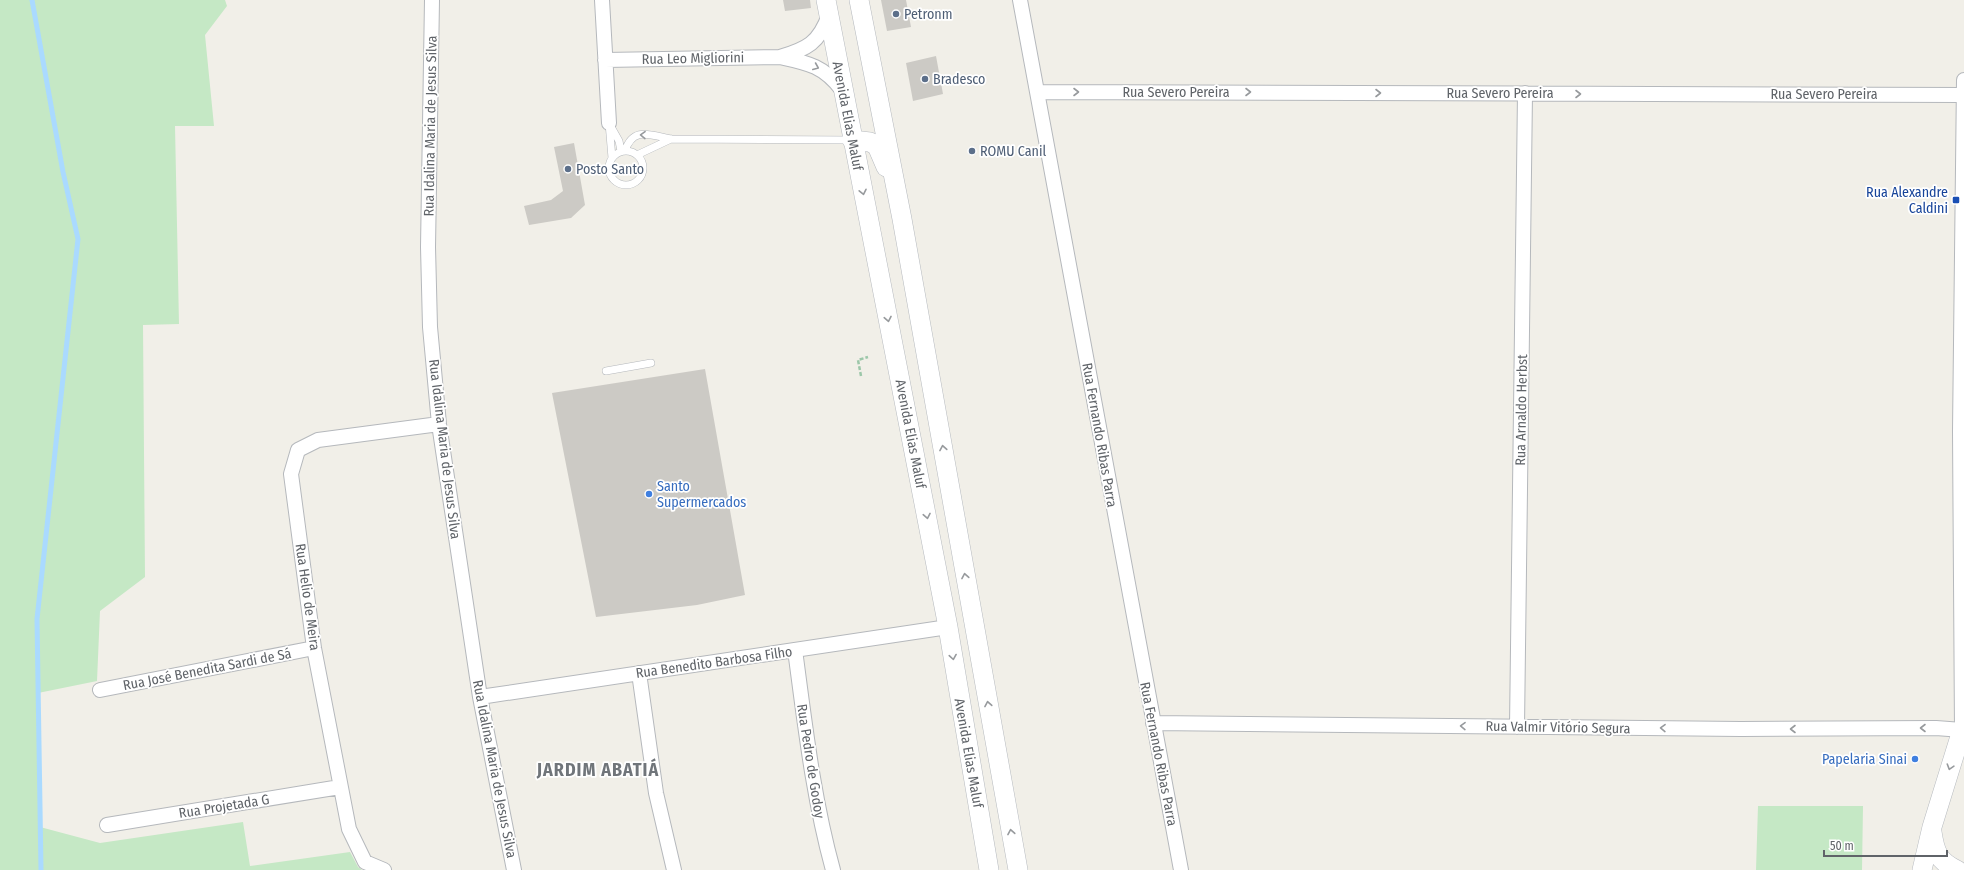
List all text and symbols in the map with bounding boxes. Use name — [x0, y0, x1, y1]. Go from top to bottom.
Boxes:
place label: Petronm — [904, 6, 952, 23]
marker: Petronm — [891, 9, 901, 19]
street label: Rua Idalina Maria de Jesus Silva — [420, 35, 441, 217]
street label: Rua Leo Migliorini — [642, 49, 744, 68]
street label: Avenida Elias Maluf — [829, 60, 867, 174]
one-way arrow — [811, 62, 819, 70]
place label: Bradesco — [933, 71, 985, 88]
marker: Bradesco — [920, 74, 930, 84]
street label: Rua Severo Pereira — [1122, 84, 1230, 101]
street label: Rua Severo Pereira — [1446, 85, 1554, 102]
street label: Rua Severo Pereira — [1770, 86, 1878, 103]
one-way arrow — [1073, 88, 1079, 96]
one-way arrow — [1245, 88, 1251, 96]
one-way arrow — [1375, 89, 1381, 97]
one-way arrow — [1575, 90, 1581, 98]
one-way arrow — [640, 131, 646, 139]
place label: ROMU Canil — [980, 143, 1046, 160]
marker: ROMU Canil — [967, 146, 977, 156]
place label: Posto Santo — [576, 161, 644, 178]
marker: Posto Santo — [563, 164, 573, 174]
place label: Rua Alexandre Caldini — [1866, 184, 1948, 217]
one-way arrow — [858, 189, 866, 195]
marker: Rua Alexandre Caldini — [1951, 195, 1961, 205]
one-way arrow — [884, 316, 892, 322]
street label: Rua Arnaldo Herbst — [1512, 354, 1531, 466]
street label: Rua Idalina Maria de Jesus Silva — [425, 358, 464, 540]
street label: Rua Fernando Ribas Parra — [1078, 361, 1121, 509]
street label: Avenida Elias Maluf — [892, 378, 930, 492]
one-way arrow — [939, 445, 947, 451]
place label: Santo Supermercados — [657, 478, 746, 511]
marker: Santo Supermercados — [644, 489, 654, 499]
one-way arrow — [922, 512, 930, 519]
street label: Rua Helio de Meira — [292, 543, 323, 652]
one-way arrow — [962, 573, 970, 579]
street label: Rua Benedito Barbosa Filho — [635, 643, 793, 682]
street label: Rua José Benedita Sardi de Sá — [121, 645, 293, 694]
one-way arrow — [948, 654, 957, 660]
street label: Rua Idalina Maria de Jesus Silva — [469, 679, 520, 860]
street label: Rua Fernando Ribas Parra — [1136, 681, 1181, 828]
street label: Avenida Elias Maluf — [951, 697, 987, 811]
one-way arrow — [984, 701, 993, 707]
street label: Rua Pedro de Godoy — [793, 703, 828, 820]
street label: Rua Valmir Vitório Segura — [1485, 718, 1631, 737]
one-way arrow — [1460, 722, 1466, 730]
one-way arrow — [1660, 724, 1666, 732]
one-way arrow — [1920, 724, 1926, 733]
one-way arrow — [1790, 725, 1796, 733]
place label: Papelaria Sinai — [1822, 751, 1907, 768]
marker: Papelaria Sinai — [1910, 754, 1920, 764]
district label: JARDIM ABATIÁ — [536, 758, 659, 781]
one-way arrow — [1946, 764, 1955, 771]
street label: Rua Projetada G — [178, 791, 271, 822]
one-way arrow — [1007, 829, 1016, 835]
scale bar — [1824, 832, 1947, 858]
text: 50 m — [1830, 839, 1854, 853]

